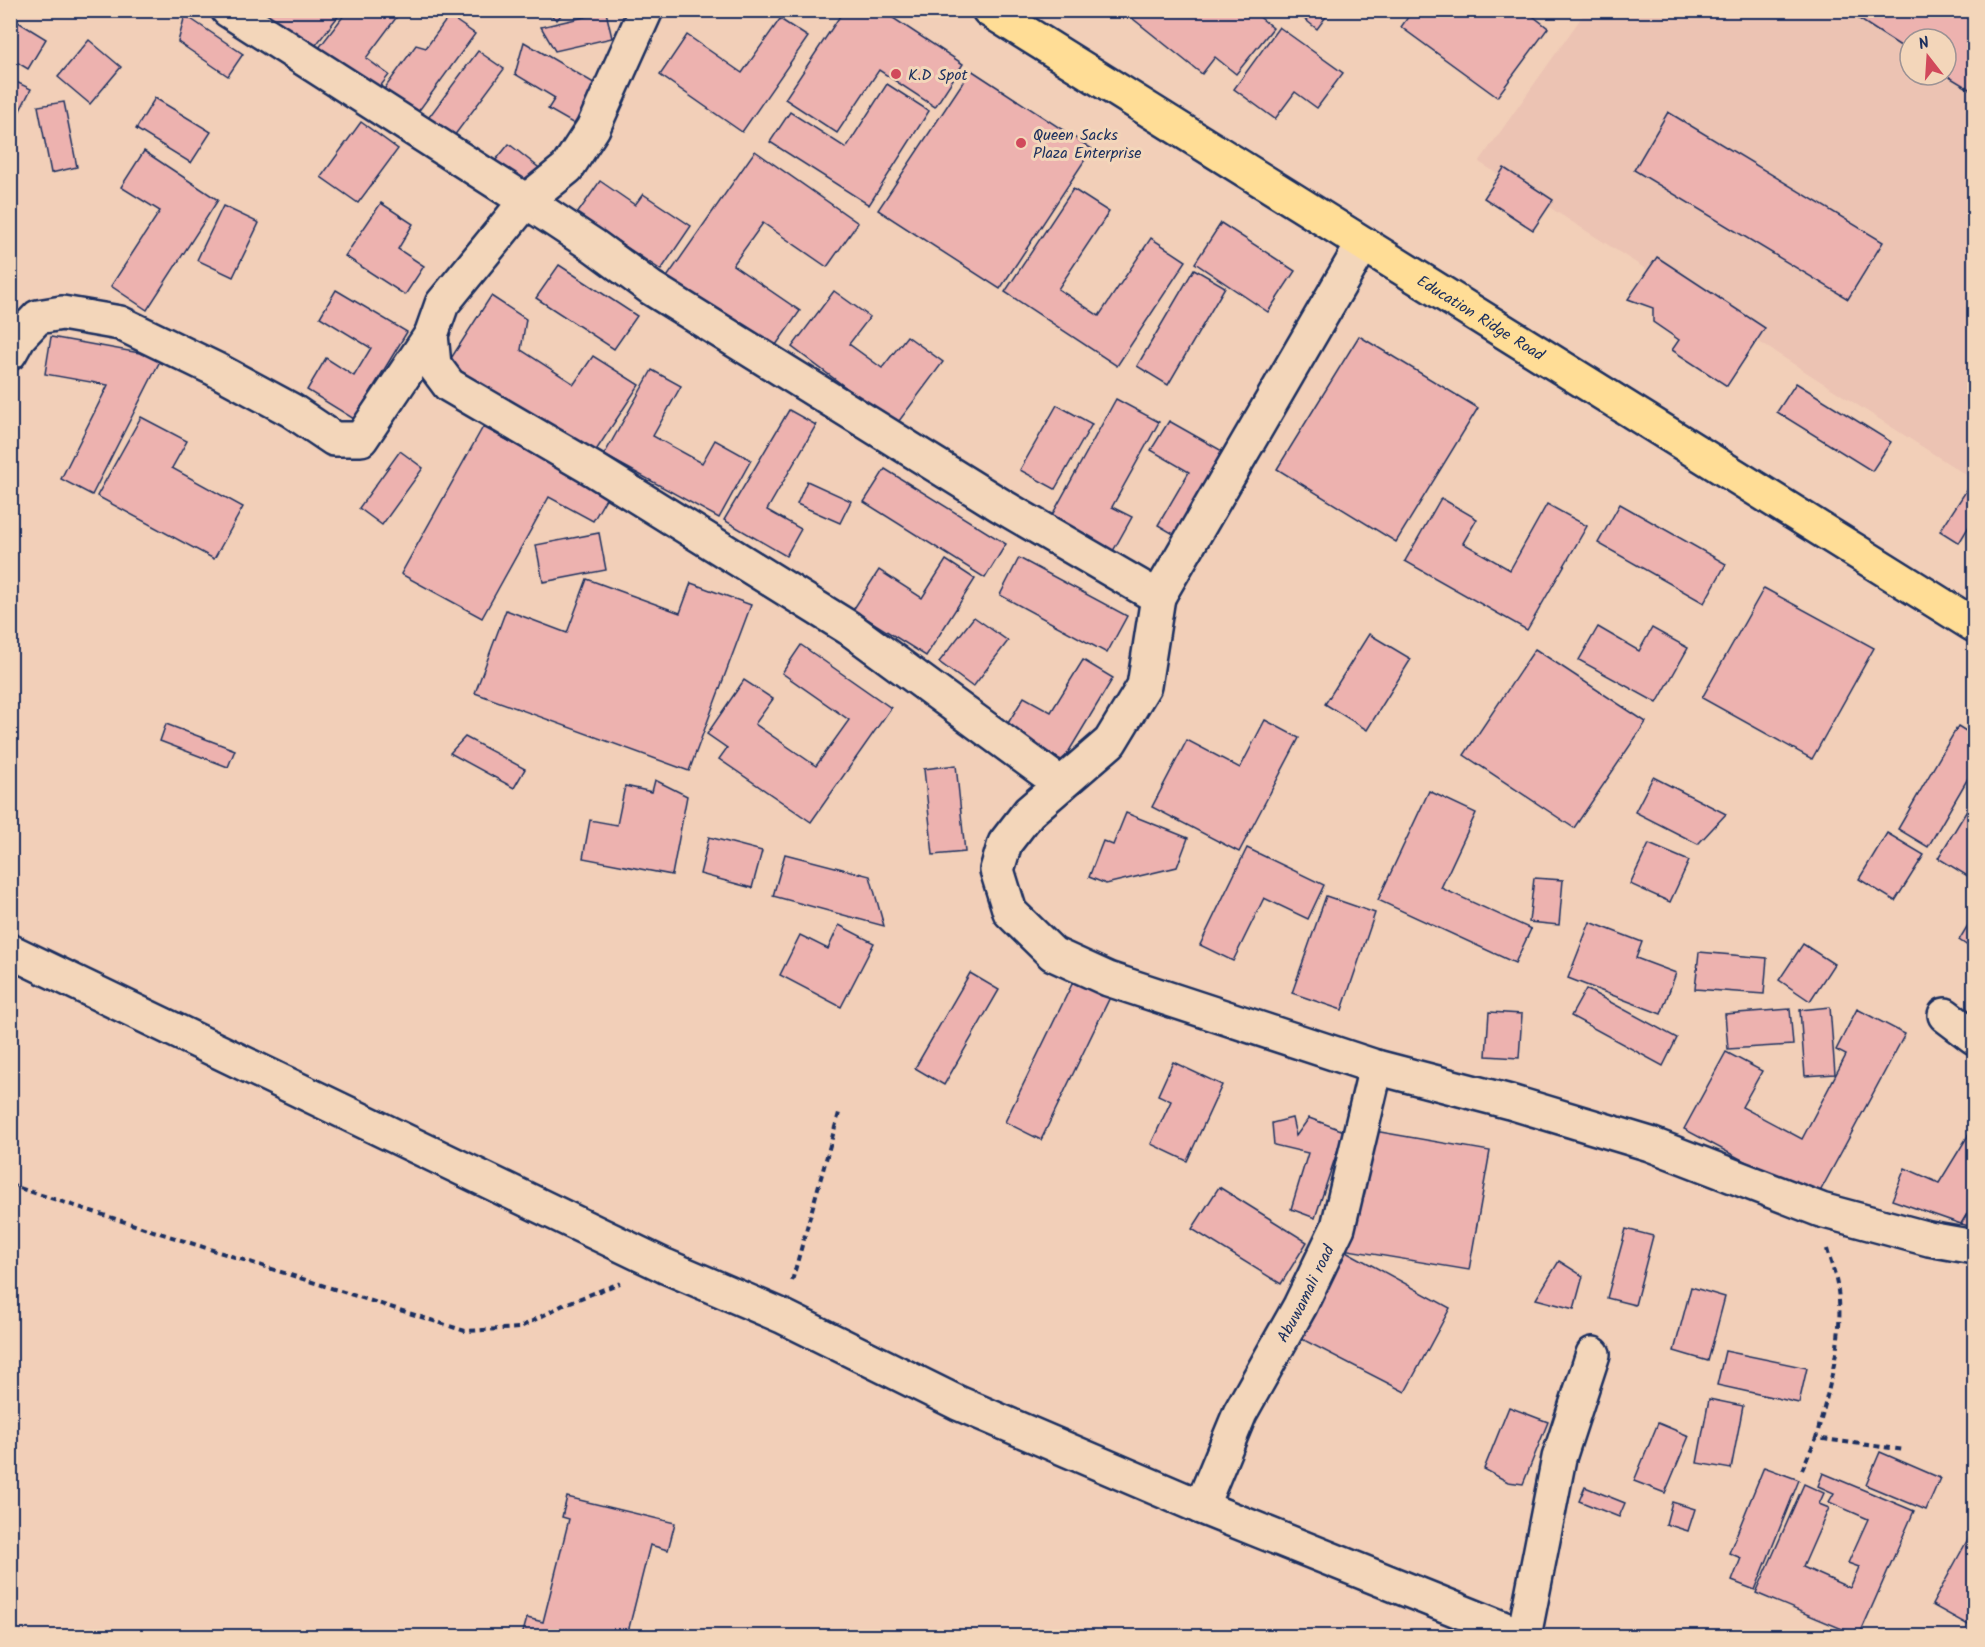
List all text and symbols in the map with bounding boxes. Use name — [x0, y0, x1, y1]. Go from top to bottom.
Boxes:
north arrow — [1898, 27, 1958, 87]
text: N — [1916, 31, 1933, 58]
place label: K.D Spot — [908, 63, 968, 88]
marker: K.D Spot — [889, 67, 903, 81]
place label: Queen Sacks Plaza Enterprise — [1033, 123, 1141, 166]
marker: Queen Sacks Plaza Enterprise — [1014, 136, 1028, 150]
street label: Education Ridge Road — [1411, 269, 1550, 368]
street label: Abuwamali road — [1271, 1240, 1342, 1348]

